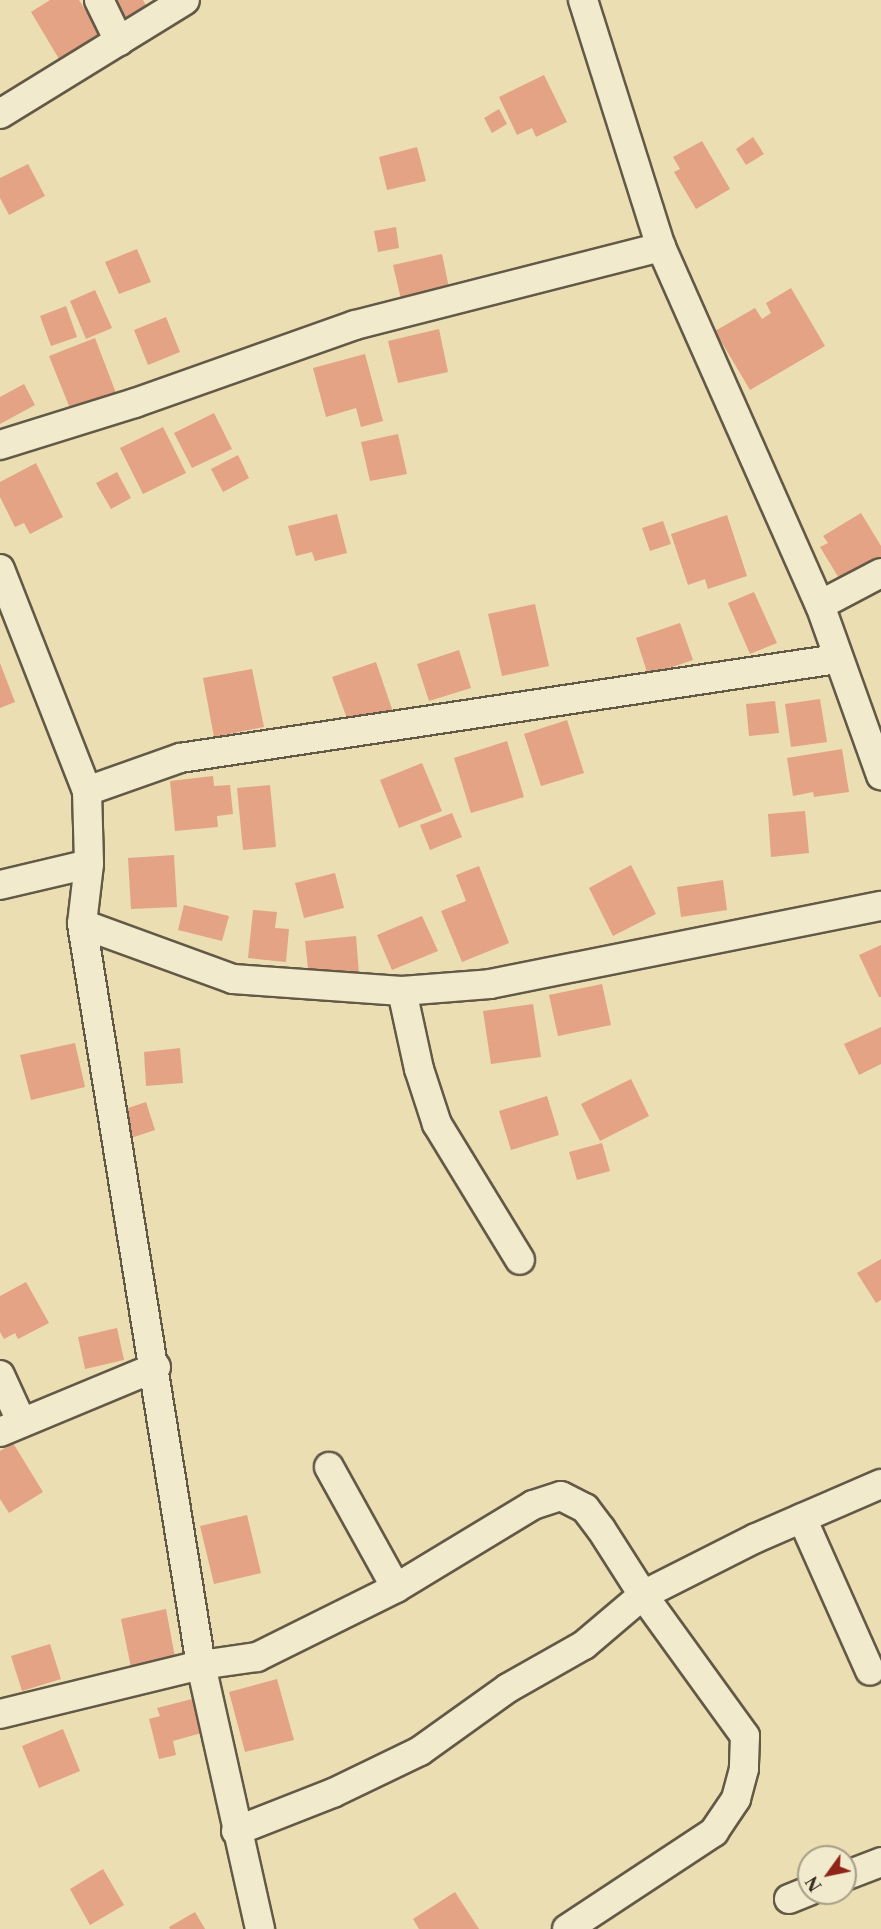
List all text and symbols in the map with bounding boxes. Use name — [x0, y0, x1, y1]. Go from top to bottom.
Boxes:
north arrow — [797, 1845, 857, 1905]
text: N — [801, 1872, 826, 1895]

